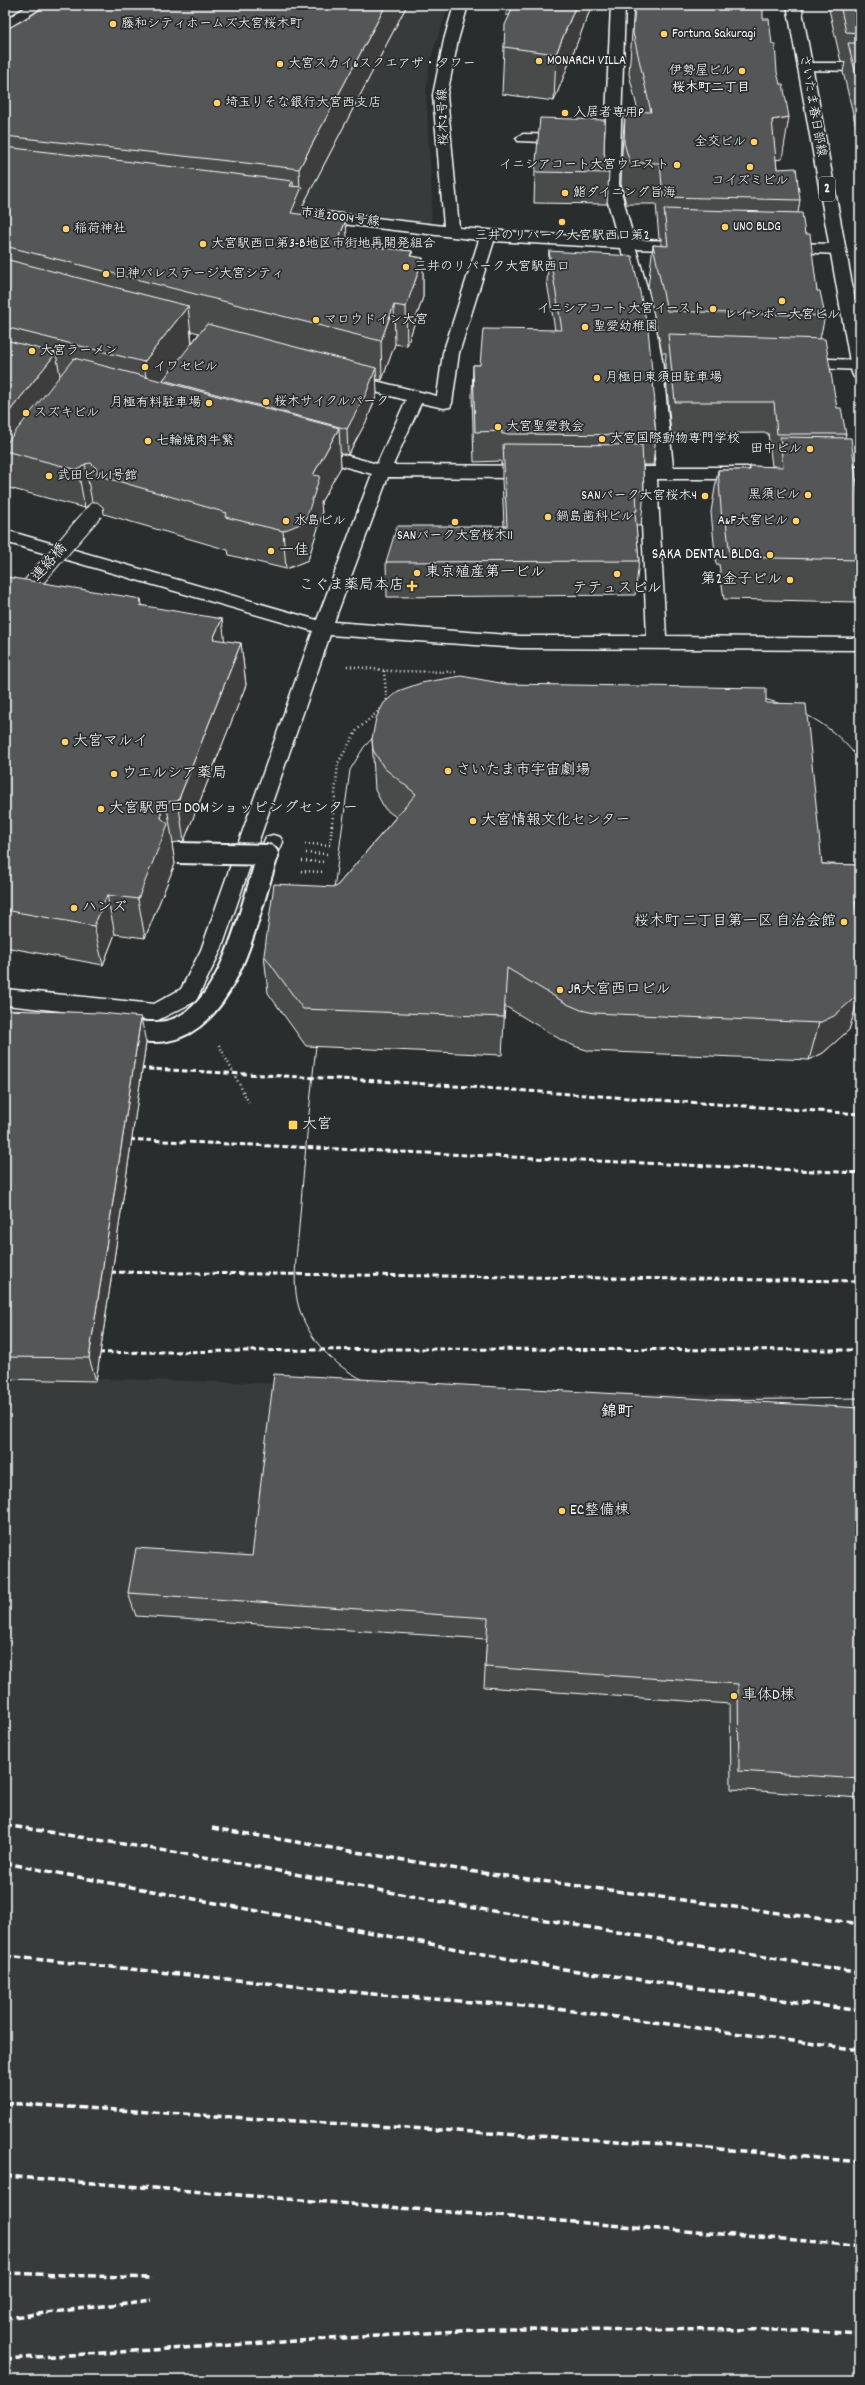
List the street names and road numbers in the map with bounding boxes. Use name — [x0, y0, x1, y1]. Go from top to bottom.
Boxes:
street label: さいたま春日部線 — [794, 53, 831, 160]
street label: 桜木2号線 — [433, 87, 455, 146]
road number: 2 — [819, 177, 835, 201]
street label: 市道20014号線 — [299, 204, 382, 232]
street label: 連絡橋 — [27, 539, 73, 587]

